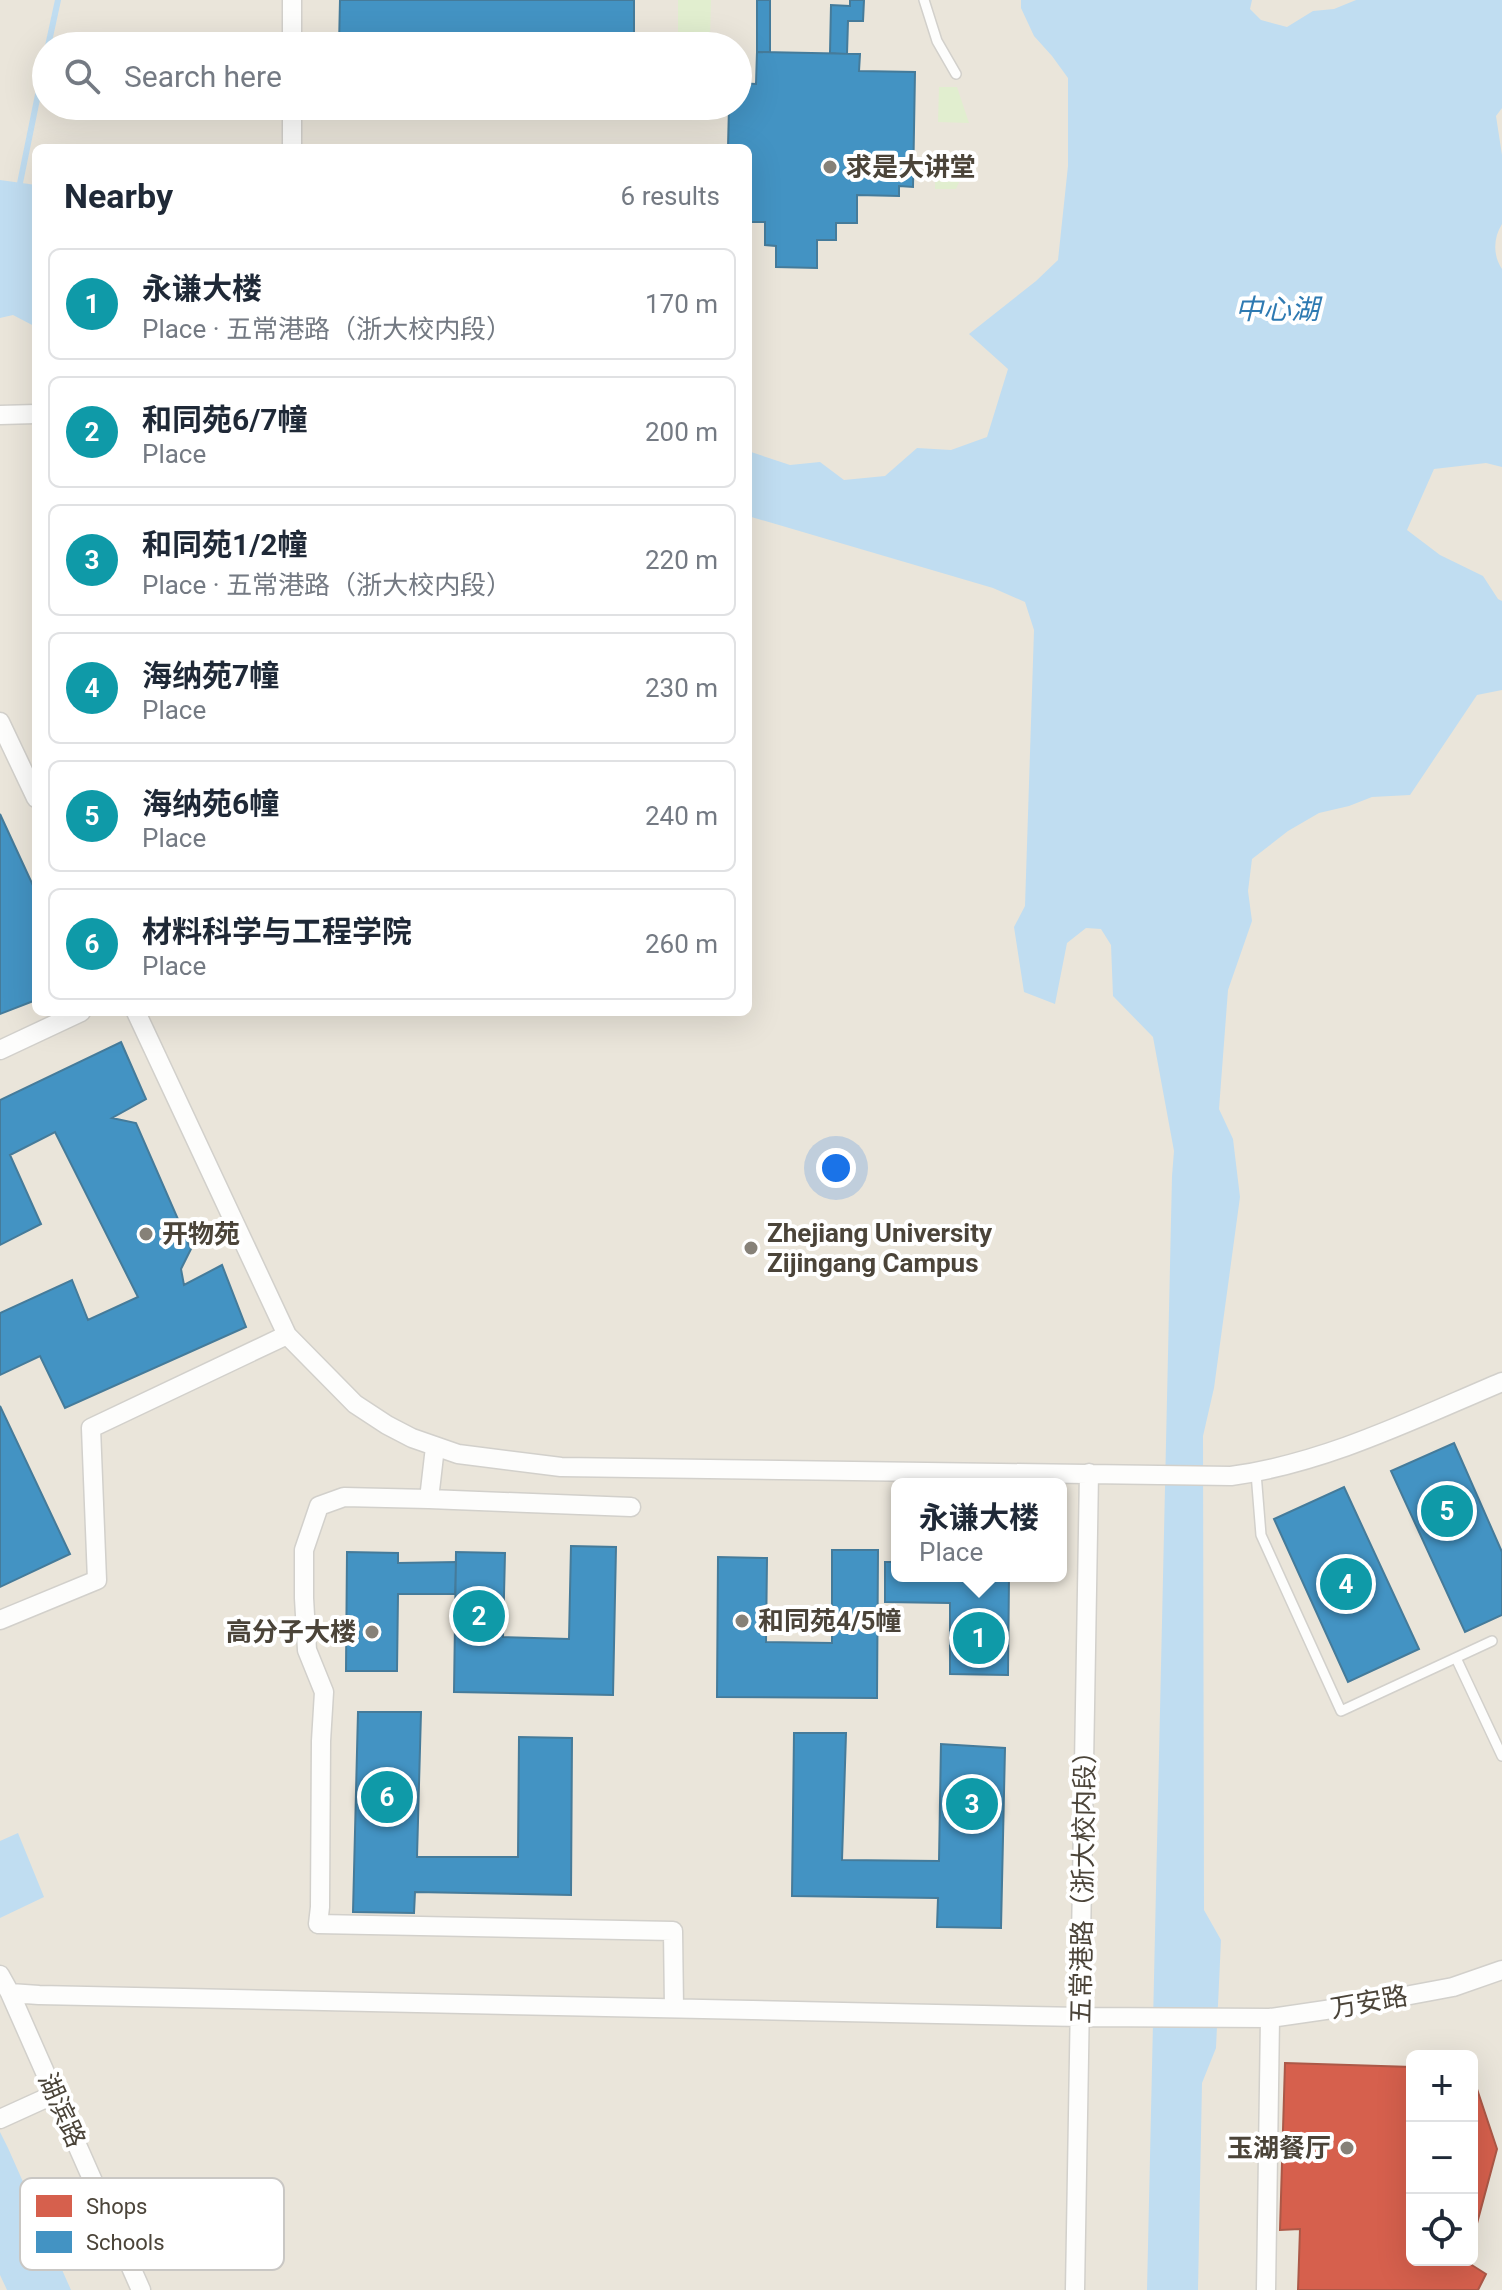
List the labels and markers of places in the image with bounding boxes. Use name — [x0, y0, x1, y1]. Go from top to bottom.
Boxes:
place label: 求是大讲堂 — [846, 152, 976, 182]
marker: 求是大讲堂 — [821, 158, 839, 176]
place label: Zhejiang University Zijingang Campus — [767, 1218, 993, 1278]
place label: 开物苑 — [162, 1219, 240, 1249]
marker: 开物苑 — [137, 1225, 155, 1243]
marker: Zhejiang University Zijingang Campus — [742, 1239, 760, 1257]
pin: 5 — [1421, 1481, 1473, 1541]
pin: 4 — [1320, 1554, 1372, 1614]
pin: 2 — [453, 1586, 505, 1646]
place label: 和同苑4/5幢 — [758, 1606, 901, 1636]
pin: 1 — [953, 1608, 1005, 1668]
marker: 和同苑4/5幢 — [733, 1612, 751, 1630]
place label: 高分子大楼 — [226, 1617, 356, 1647]
marker: 高分子大楼 — [363, 1623, 381, 1641]
pin: 6 — [361, 1767, 413, 1827]
pin: 3 — [946, 1774, 998, 1834]
place label: 玉湖餐厅 — [1227, 2133, 1331, 2163]
marker: 玉湖餐厅 — [1338, 2139, 1356, 2157]

